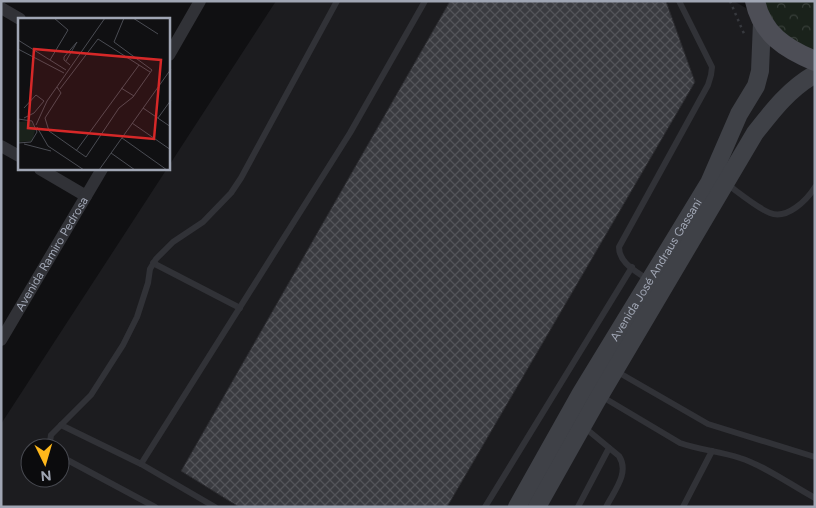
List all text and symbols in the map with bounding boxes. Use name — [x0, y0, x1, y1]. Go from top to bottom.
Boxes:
inset map — [18, 18, 170, 170]
street label: Avenida Ramiro Pedrosa — [13, 194, 91, 313]
street label: Avenida José Andraus Gassani — [607, 196, 705, 343]
north arrow — [20, 438, 70, 488]
text: N — [40, 467, 52, 484]

